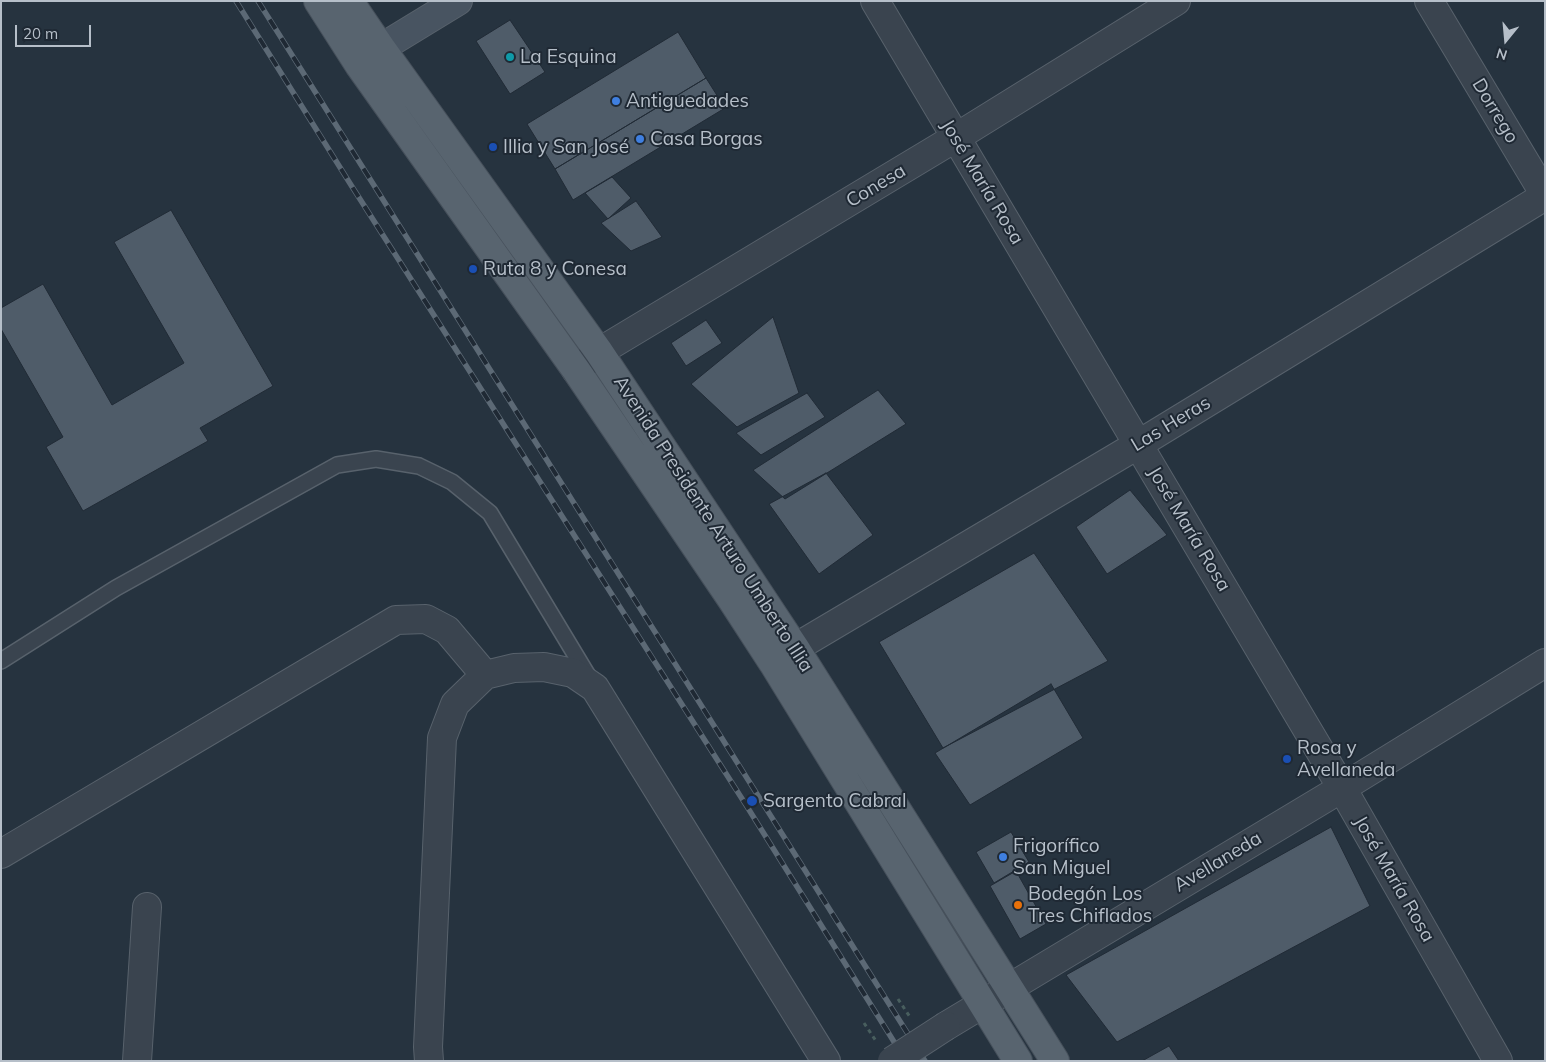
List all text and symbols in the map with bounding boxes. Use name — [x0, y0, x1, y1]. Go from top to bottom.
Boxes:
scale bar — [18, 15, 94, 47]
north arrow — [1481, 15, 1531, 65]
text: 20 m — [23, 24, 58, 43]
text: N — [1494, 44, 1509, 64]
place label: La Esquina — [520, 46, 617, 68]
marker: La Esquina — [504, 51, 516, 63]
street label: Dorrego — [1467, 75, 1523, 147]
place label: Antiguedades — [626, 90, 749, 112]
marker: Antiguedades — [610, 95, 622, 107]
street label: José María Rosa — [936, 115, 1028, 249]
place label: Casa Borgas — [650, 128, 763, 150]
marker: Casa Borgas — [634, 133, 646, 145]
place label: Illia y San José — [503, 136, 629, 158]
marker: Illia y San José — [487, 141, 499, 153]
street label: Conesa — [842, 159, 910, 213]
place label: Ruta 8 y Conesa — [483, 258, 627, 280]
marker: Ruta 8 y Conesa — [467, 263, 479, 275]
street label: Avenida Presidente Arturo Umberto Illia — [609, 372, 817, 676]
street label: Las Heras — [1127, 391, 1215, 457]
street label: José María Rosa — [1143, 462, 1235, 596]
place label: Rosa y Avellaneda — [1297, 737, 1395, 781]
marker: Rosa y Avellaneda — [1281, 753, 1293, 765]
place label: Sargento Cabral — [763, 790, 907, 812]
marker: Sargento Cabral — [745, 794, 759, 808]
street label: José María Rosa — [1349, 812, 1439, 946]
street label: Avellaneda — [1170, 827, 1266, 897]
place label: Frigorífico San Miguel — [1013, 835, 1110, 879]
marker: Frigorífico San Miguel — [997, 851, 1009, 863]
place label: Bodegón Los Tres Chiflados — [1028, 883, 1152, 927]
marker: Bodegón Los Tres Chiflados — [1012, 899, 1024, 911]

